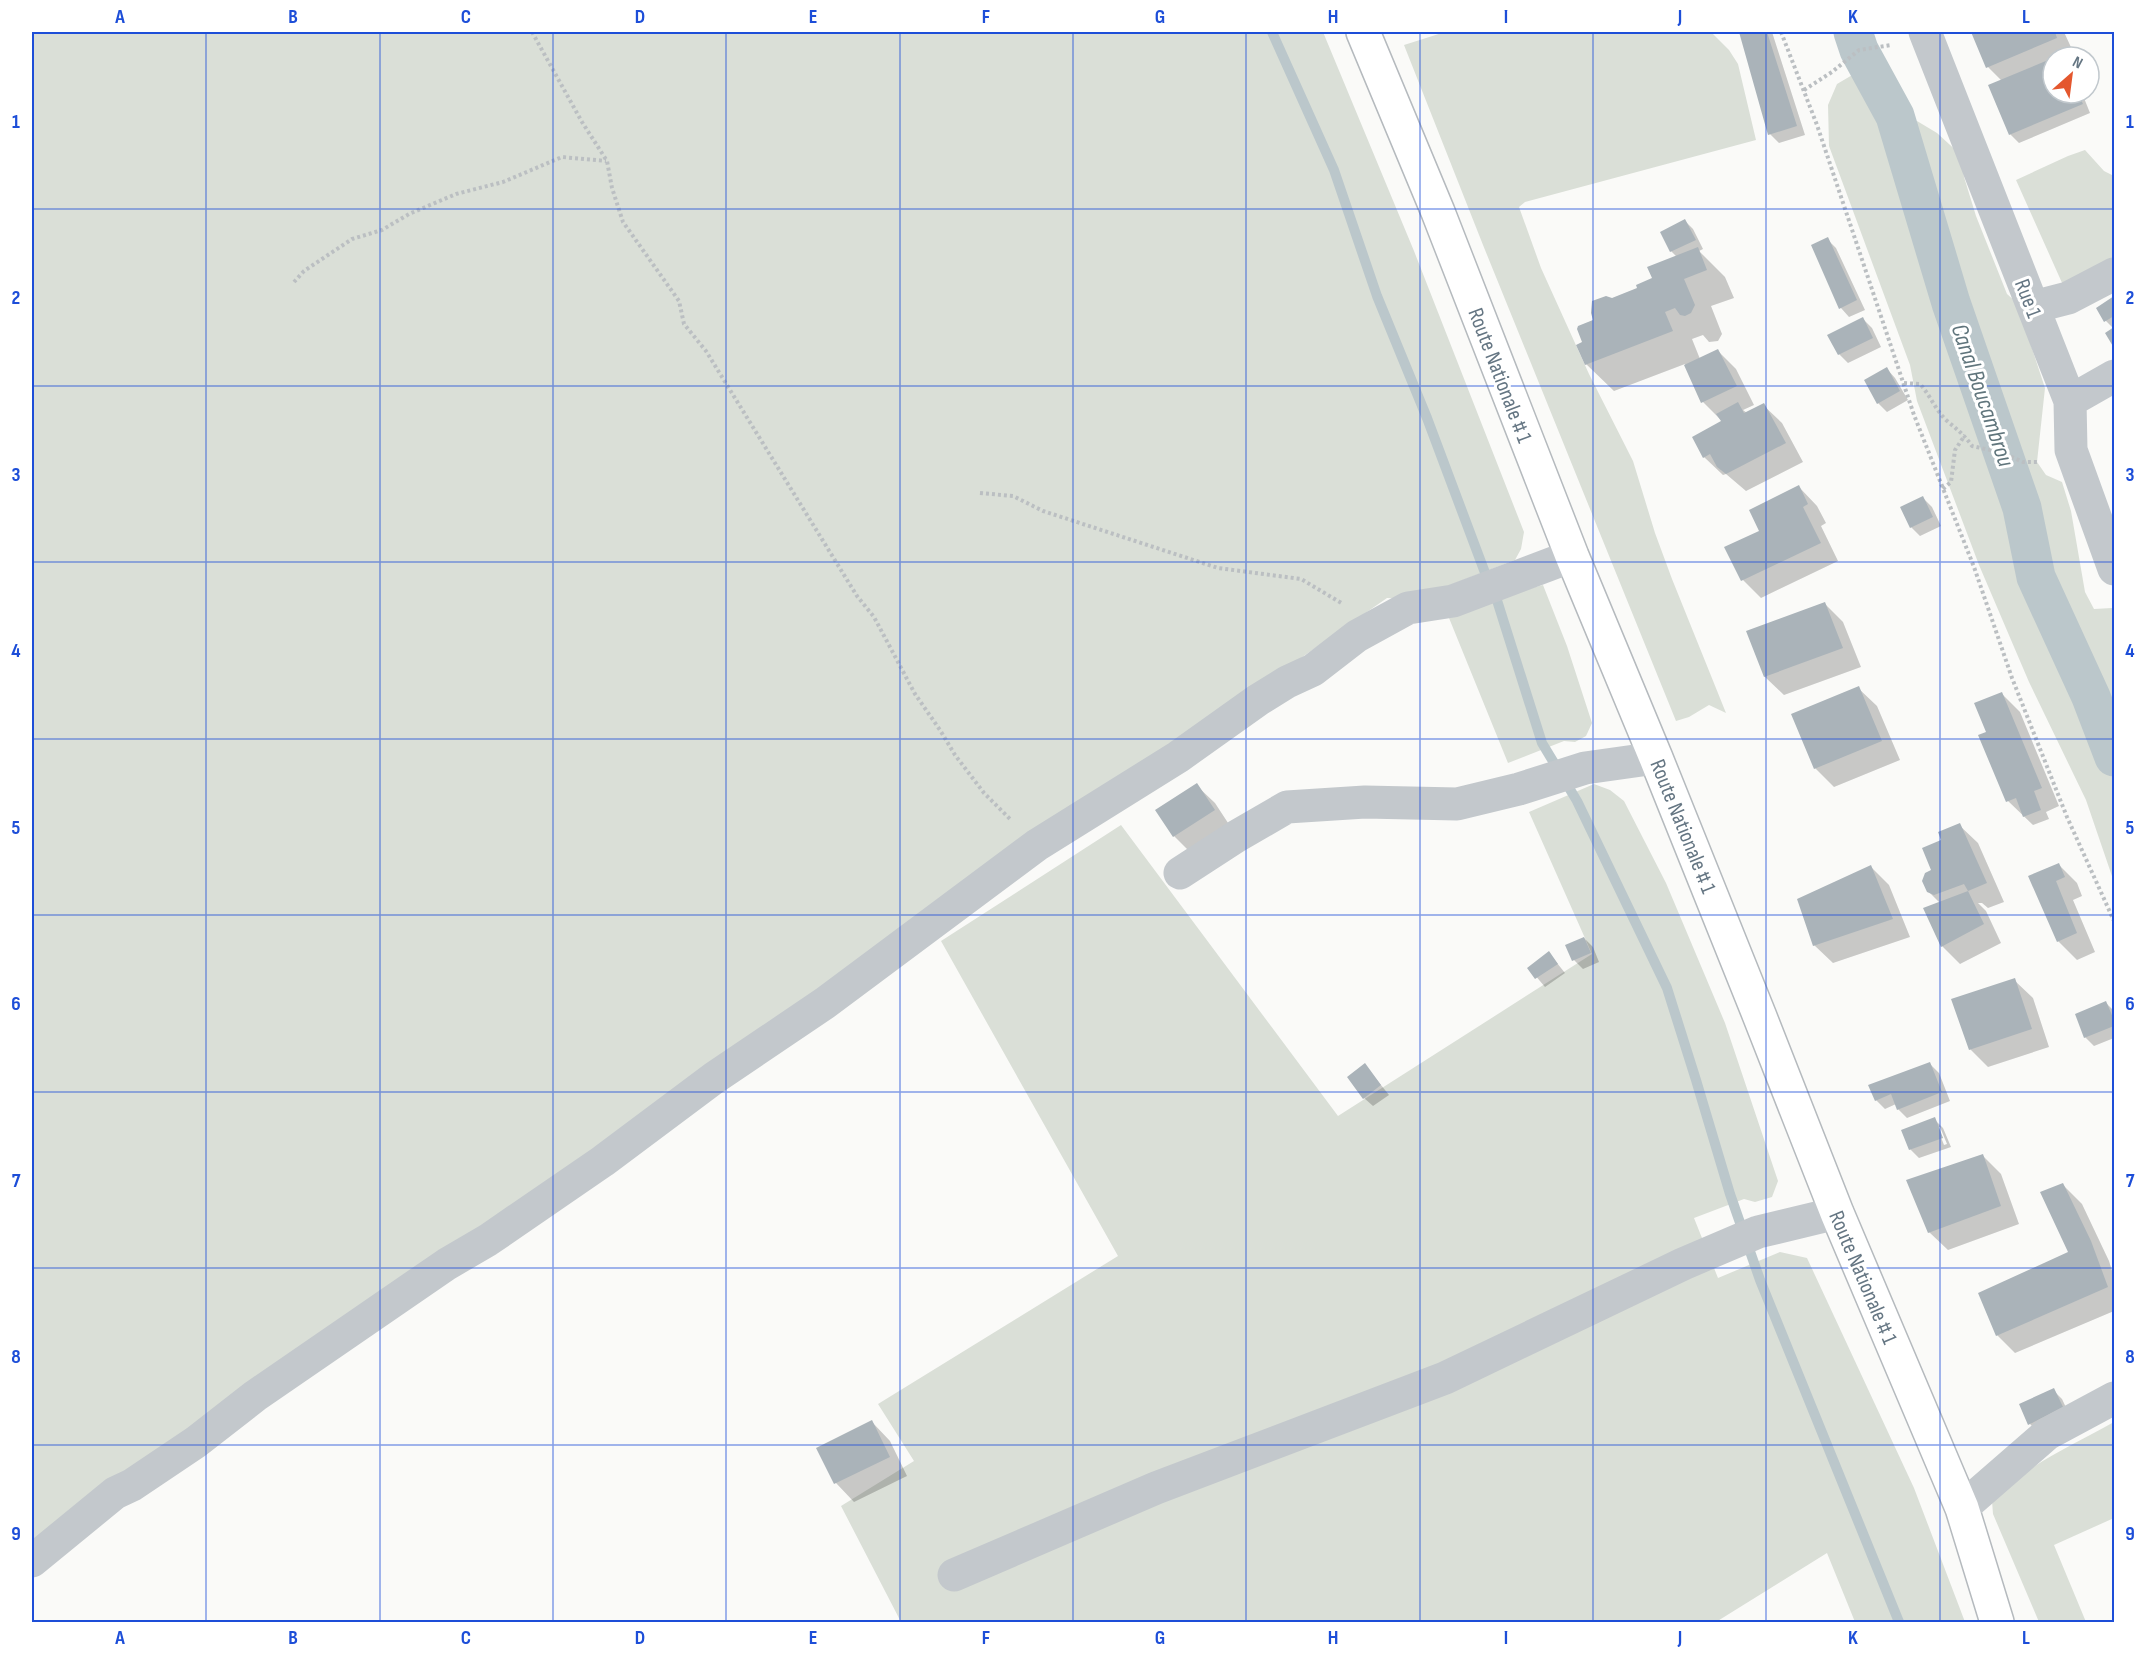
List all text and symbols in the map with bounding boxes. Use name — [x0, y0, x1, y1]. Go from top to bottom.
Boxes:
text: A — [114, 5, 125, 29]
text: B — [288, 5, 298, 29]
text: C — [461, 5, 471, 29]
text: D — [635, 5, 645, 29]
text: E — [809, 5, 817, 29]
text: F — [982, 5, 990, 29]
text: G — [1155, 5, 1165, 29]
text: H — [1328, 5, 1338, 29]
text: I — [1504, 5, 1508, 29]
text: J — [1677, 5, 1682, 29]
text: K — [1848, 5, 1858, 29]
text: L — [2022, 5, 2030, 29]
north arrow — [2041, 45, 2101, 105]
text: N — [2069, 53, 2086, 73]
text: 1 — [12, 110, 20, 134]
text: 1 — [2126, 110, 2134, 134]
street label: Rue 1 — [2008, 275, 2047, 322]
text: 2 — [12, 286, 20, 310]
text: 2 — [2126, 286, 2134, 310]
street label: Route Nationale # 1 — [1462, 304, 1538, 447]
water label: Canal Boucambrou — [1945, 320, 2021, 470]
text: 3 — [12, 463, 21, 487]
text: 3 — [2126, 463, 2135, 487]
text: 4 — [11, 639, 21, 663]
text: 4 — [2125, 639, 2135, 663]
street label: Route Nationale # 1 — [1643, 756, 1722, 898]
text: 5 — [12, 816, 21, 840]
text: 5 — [2126, 816, 2135, 840]
text: 6 — [11, 992, 21, 1016]
text: 6 — [2125, 992, 2135, 1016]
text: 7 — [12, 1169, 21, 1193]
text: 7 — [2126, 1169, 2135, 1193]
street label: Route Nationale # 1 — [1822, 1207, 1903, 1349]
text: 8 — [11, 1345, 21, 1369]
text: 8 — [2125, 1345, 2135, 1369]
text: 9 — [11, 1522, 21, 1546]
text: 9 — [2125, 1522, 2135, 1546]
text: A — [114, 1626, 125, 1650]
text: B — [288, 1626, 298, 1650]
text: C — [461, 1626, 471, 1650]
text: D — [635, 1626, 645, 1650]
text: E — [809, 1626, 817, 1650]
text: F — [982, 1626, 990, 1650]
text: G — [1155, 1626, 1165, 1650]
text: H — [1328, 1626, 1338, 1650]
text: I — [1504, 1626, 1508, 1650]
text: J — [1677, 1626, 1682, 1650]
text: K — [1848, 1626, 1858, 1650]
text: L — [2022, 1626, 2030, 1650]

